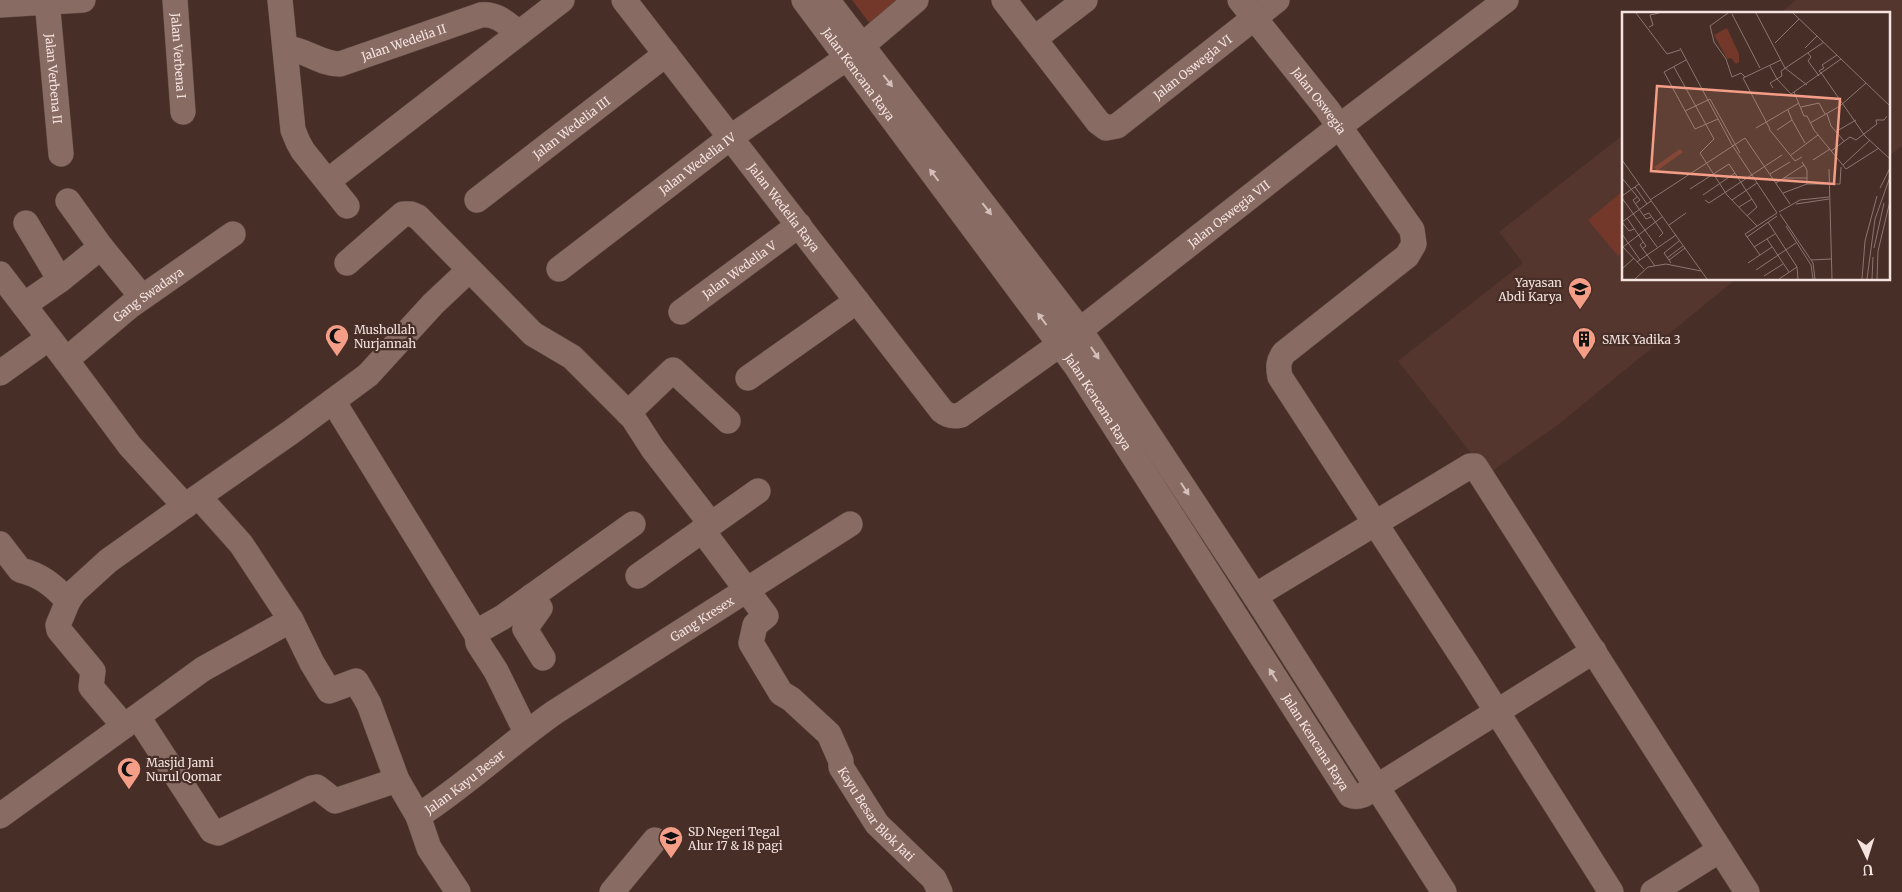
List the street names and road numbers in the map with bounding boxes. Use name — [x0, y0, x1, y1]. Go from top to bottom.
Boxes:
street label: Jalan Verbena I — [168, 11, 190, 99]
street label: Jalan Wedelia II — [358, 20, 448, 64]
street label: Jalan Kencana Raya — [819, 24, 899, 124]
street label: Jalan Oswegia VI — [1149, 31, 1235, 103]
street label: Jalan Verbena II — [42, 32, 66, 124]
street label: Jalan Oswegia — [1288, 63, 1350, 137]
street label: Jalan Wedelia III — [529, 93, 613, 162]
street label: Jalan Wedelia IV — [655, 128, 739, 198]
street label: Jalan Wedelia Raya — [745, 159, 824, 255]
street label: Jalan Oswegia VII — [1184, 177, 1273, 251]
street label: Jalan Wedelia V — [698, 237, 780, 302]
street label: Gang Swadaya — [109, 263, 186, 325]
street label: Jalan Kencana Raya — [1061, 350, 1135, 453]
street label: Gang Kresex — [667, 592, 737, 644]
street label: Jalan Kencana Raya — [1279, 690, 1353, 794]
street label: Jalan Kayu Besar — [421, 746, 508, 817]
street label: Kayu Besar Blok Jati — [835, 764, 918, 864]

